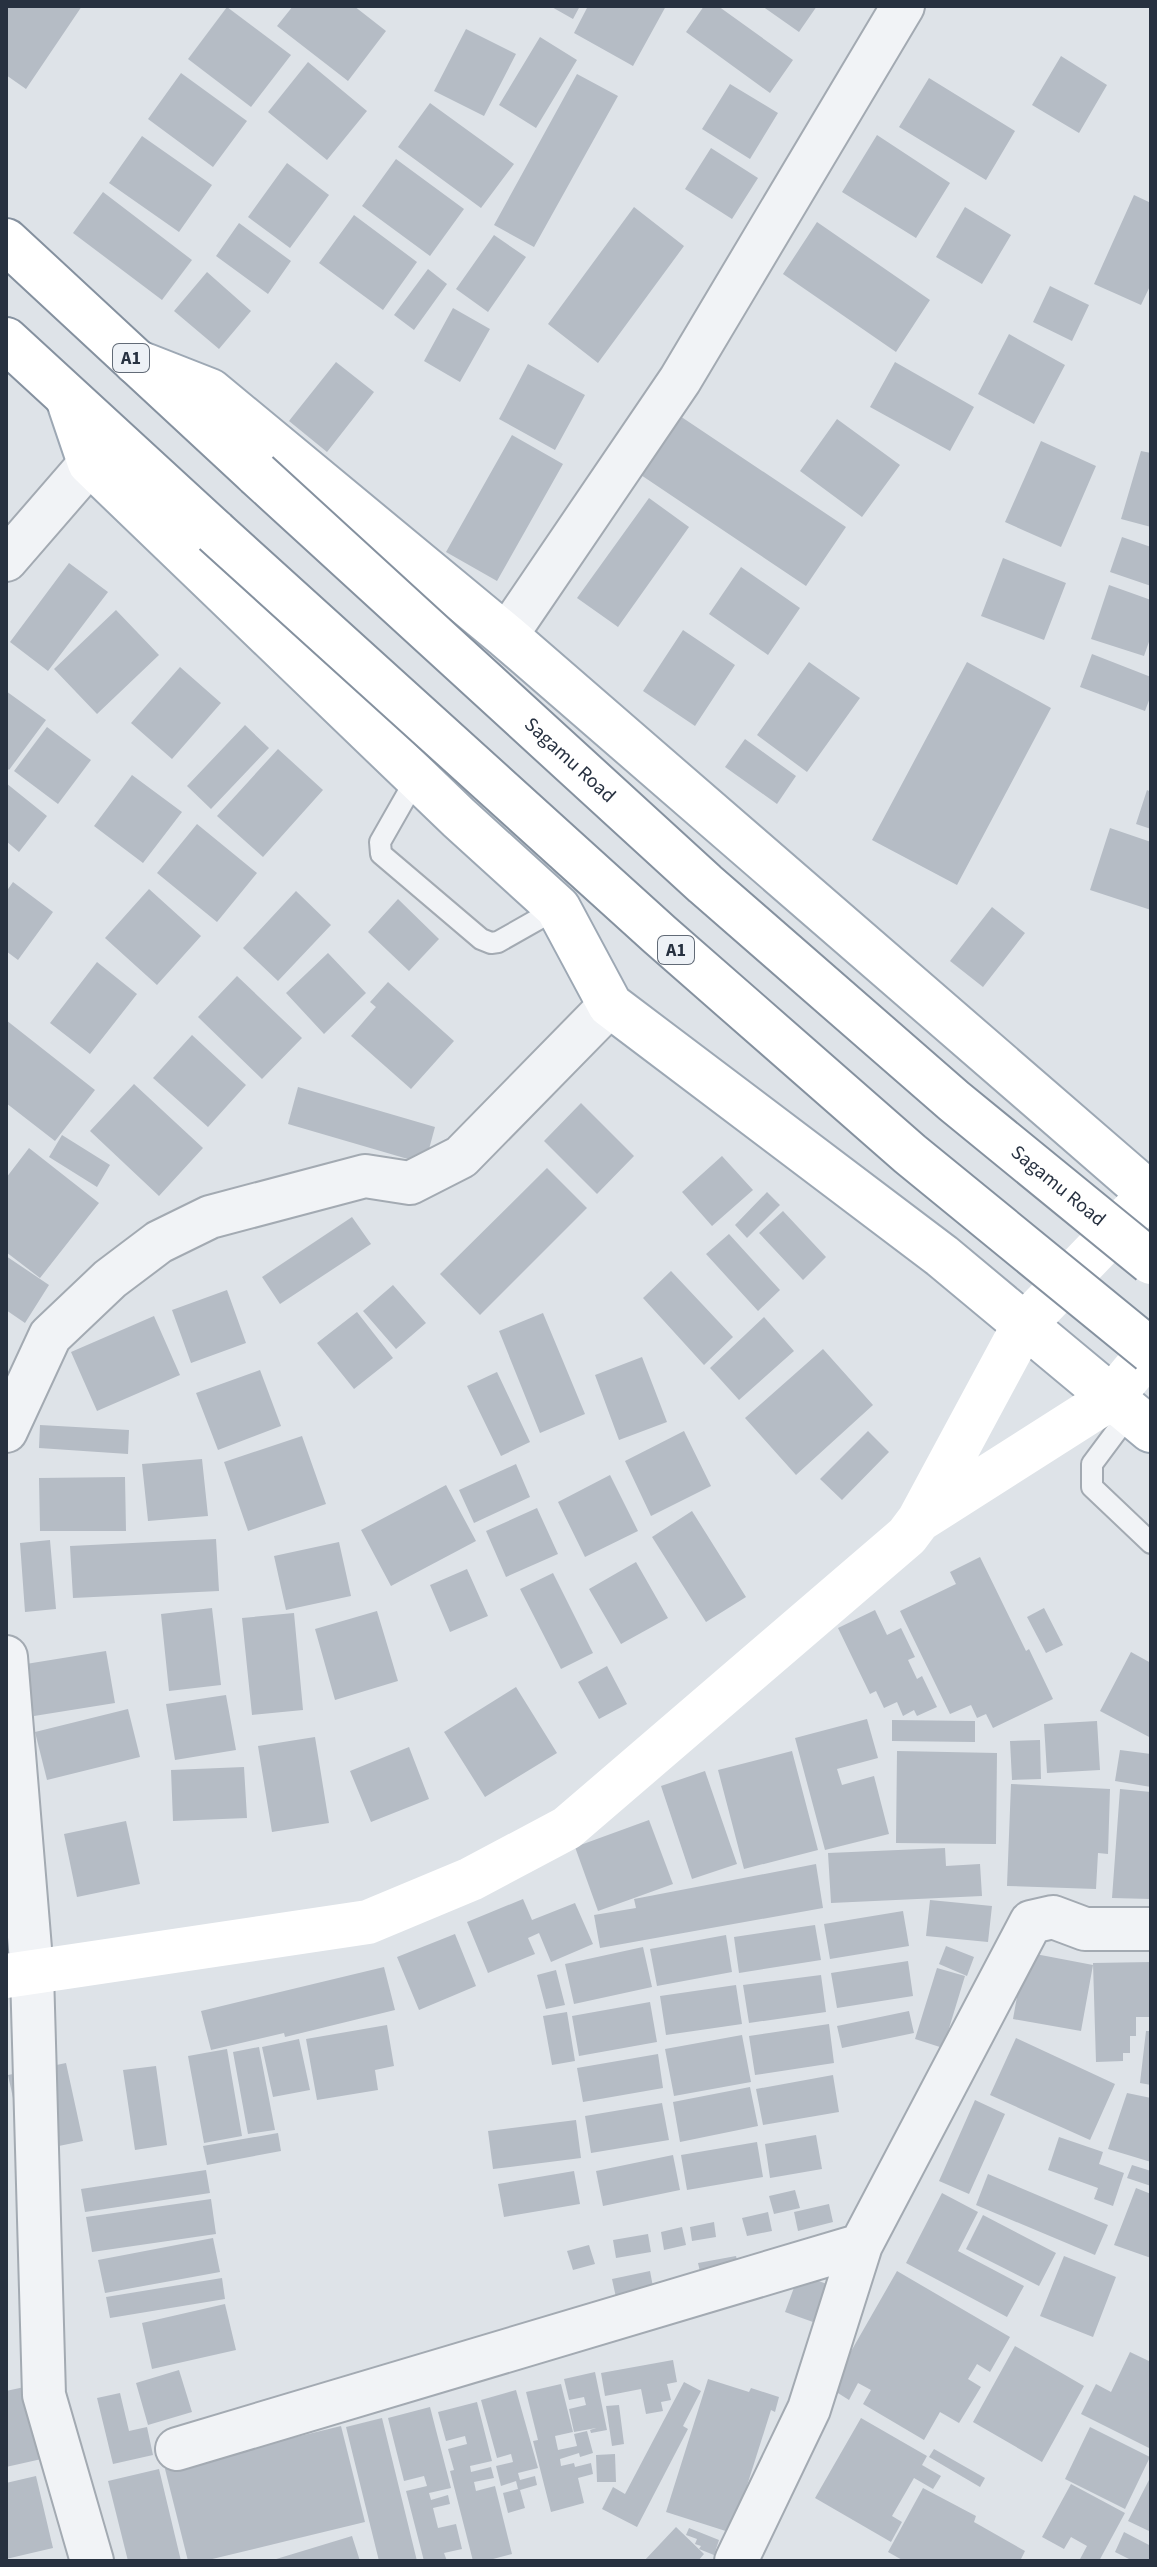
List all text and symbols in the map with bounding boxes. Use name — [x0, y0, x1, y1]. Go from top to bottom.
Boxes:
road number: A1 — [113, 344, 149, 372]
street label: Sagamu Road — [518, 711, 622, 809]
road number: A1 — [658, 936, 694, 964]
street label: Sagamu Road — [1005, 1139, 1112, 1233]

